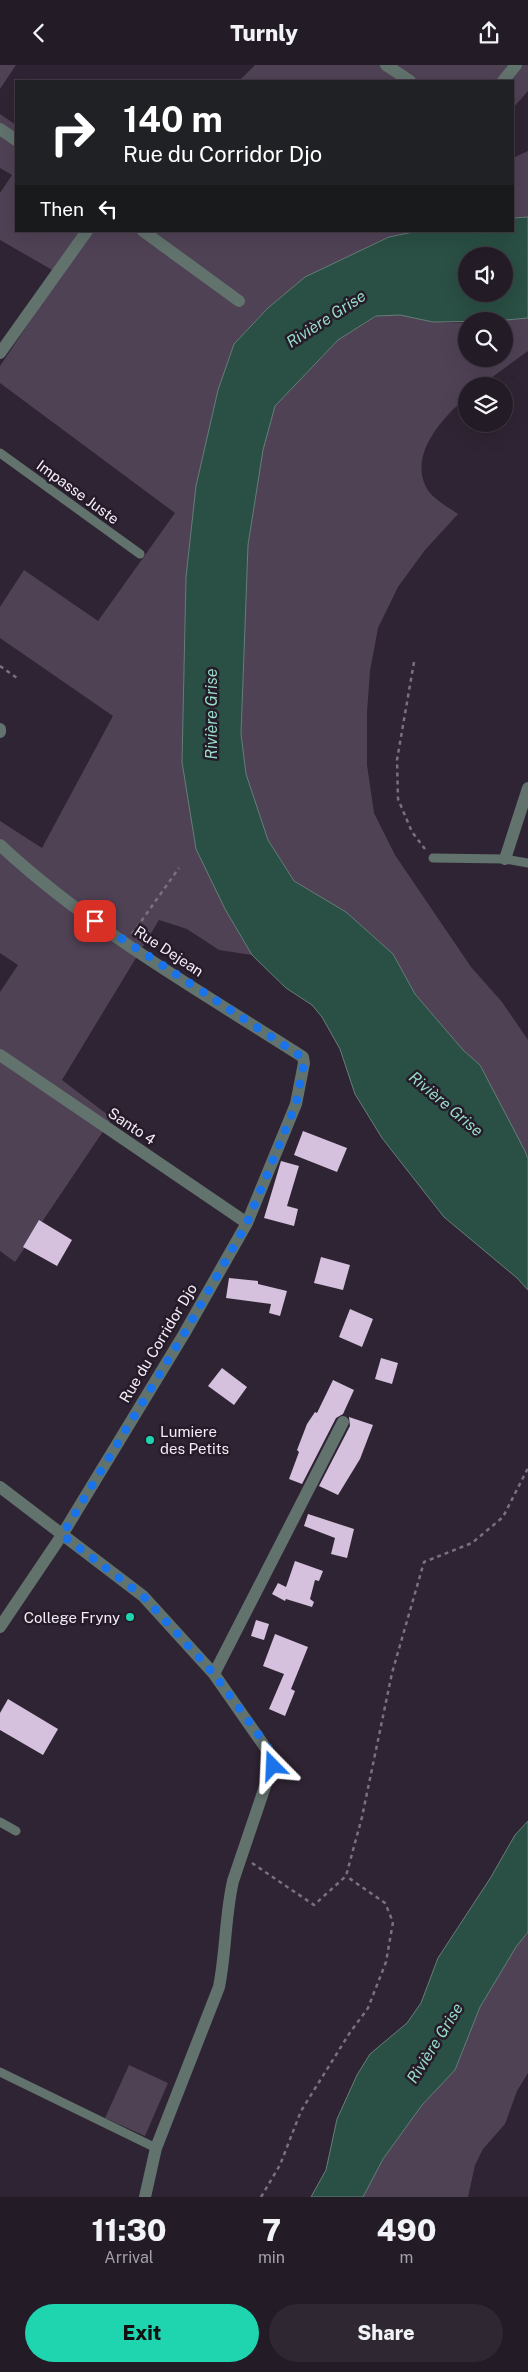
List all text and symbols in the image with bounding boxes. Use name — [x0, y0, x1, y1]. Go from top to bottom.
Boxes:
icon: back — [25, 19, 53, 47]
icon: share — [475, 19, 503, 47]
text: Turnly — [230, 20, 298, 46]
text: 140 m — [123, 99, 223, 140]
icon: right — [40, 100, 105, 165]
text: Rue du Corridor Djo — [123, 141, 322, 167]
icon: left — [94, 195, 122, 223]
text: Then — [40, 198, 84, 220]
map controls — [458, 247, 513, 432]
button: sound — [458, 247, 513, 302]
water label: Rivière Grise — [283, 286, 369, 352]
button: search — [458, 312, 513, 367]
button: layers — [458, 377, 513, 432]
street label: Impasse Juste — [34, 456, 122, 528]
water label: Rivière Grise — [202, 668, 221, 759]
pin — [74, 900, 116, 942]
icon: arrive — [81, 907, 109, 935]
street label: Rue Dejean — [131, 922, 207, 980]
water label: Rivière Grise — [405, 1068, 487, 1141]
street label: Santo 4 — [105, 1104, 159, 1148]
street label: Rue du Corridor Djo — [116, 1280, 200, 1406]
place label: Lumiere des Petits — [160, 1423, 229, 1457]
marker: Lumiere des Petits — [144, 1434, 156, 1446]
place label: College Fryny — [24, 1609, 120, 1626]
marker: College Fryny — [124, 1611, 136, 1623]
position arrow — [246, 1739, 298, 1791]
water label: Rivière Grise — [403, 1999, 467, 2087]
text: 11:30 — [91, 2212, 167, 2248]
text: 7 — [262, 2212, 281, 2248]
text: 490 — [377, 2212, 437, 2248]
text: Arrival — [104, 2248, 154, 2267]
text: min — [258, 2248, 285, 2267]
text: m — [400, 2248, 413, 2267]
button: Exit — [25, 2304, 259, 2362]
button: Share — [269, 2304, 503, 2362]

